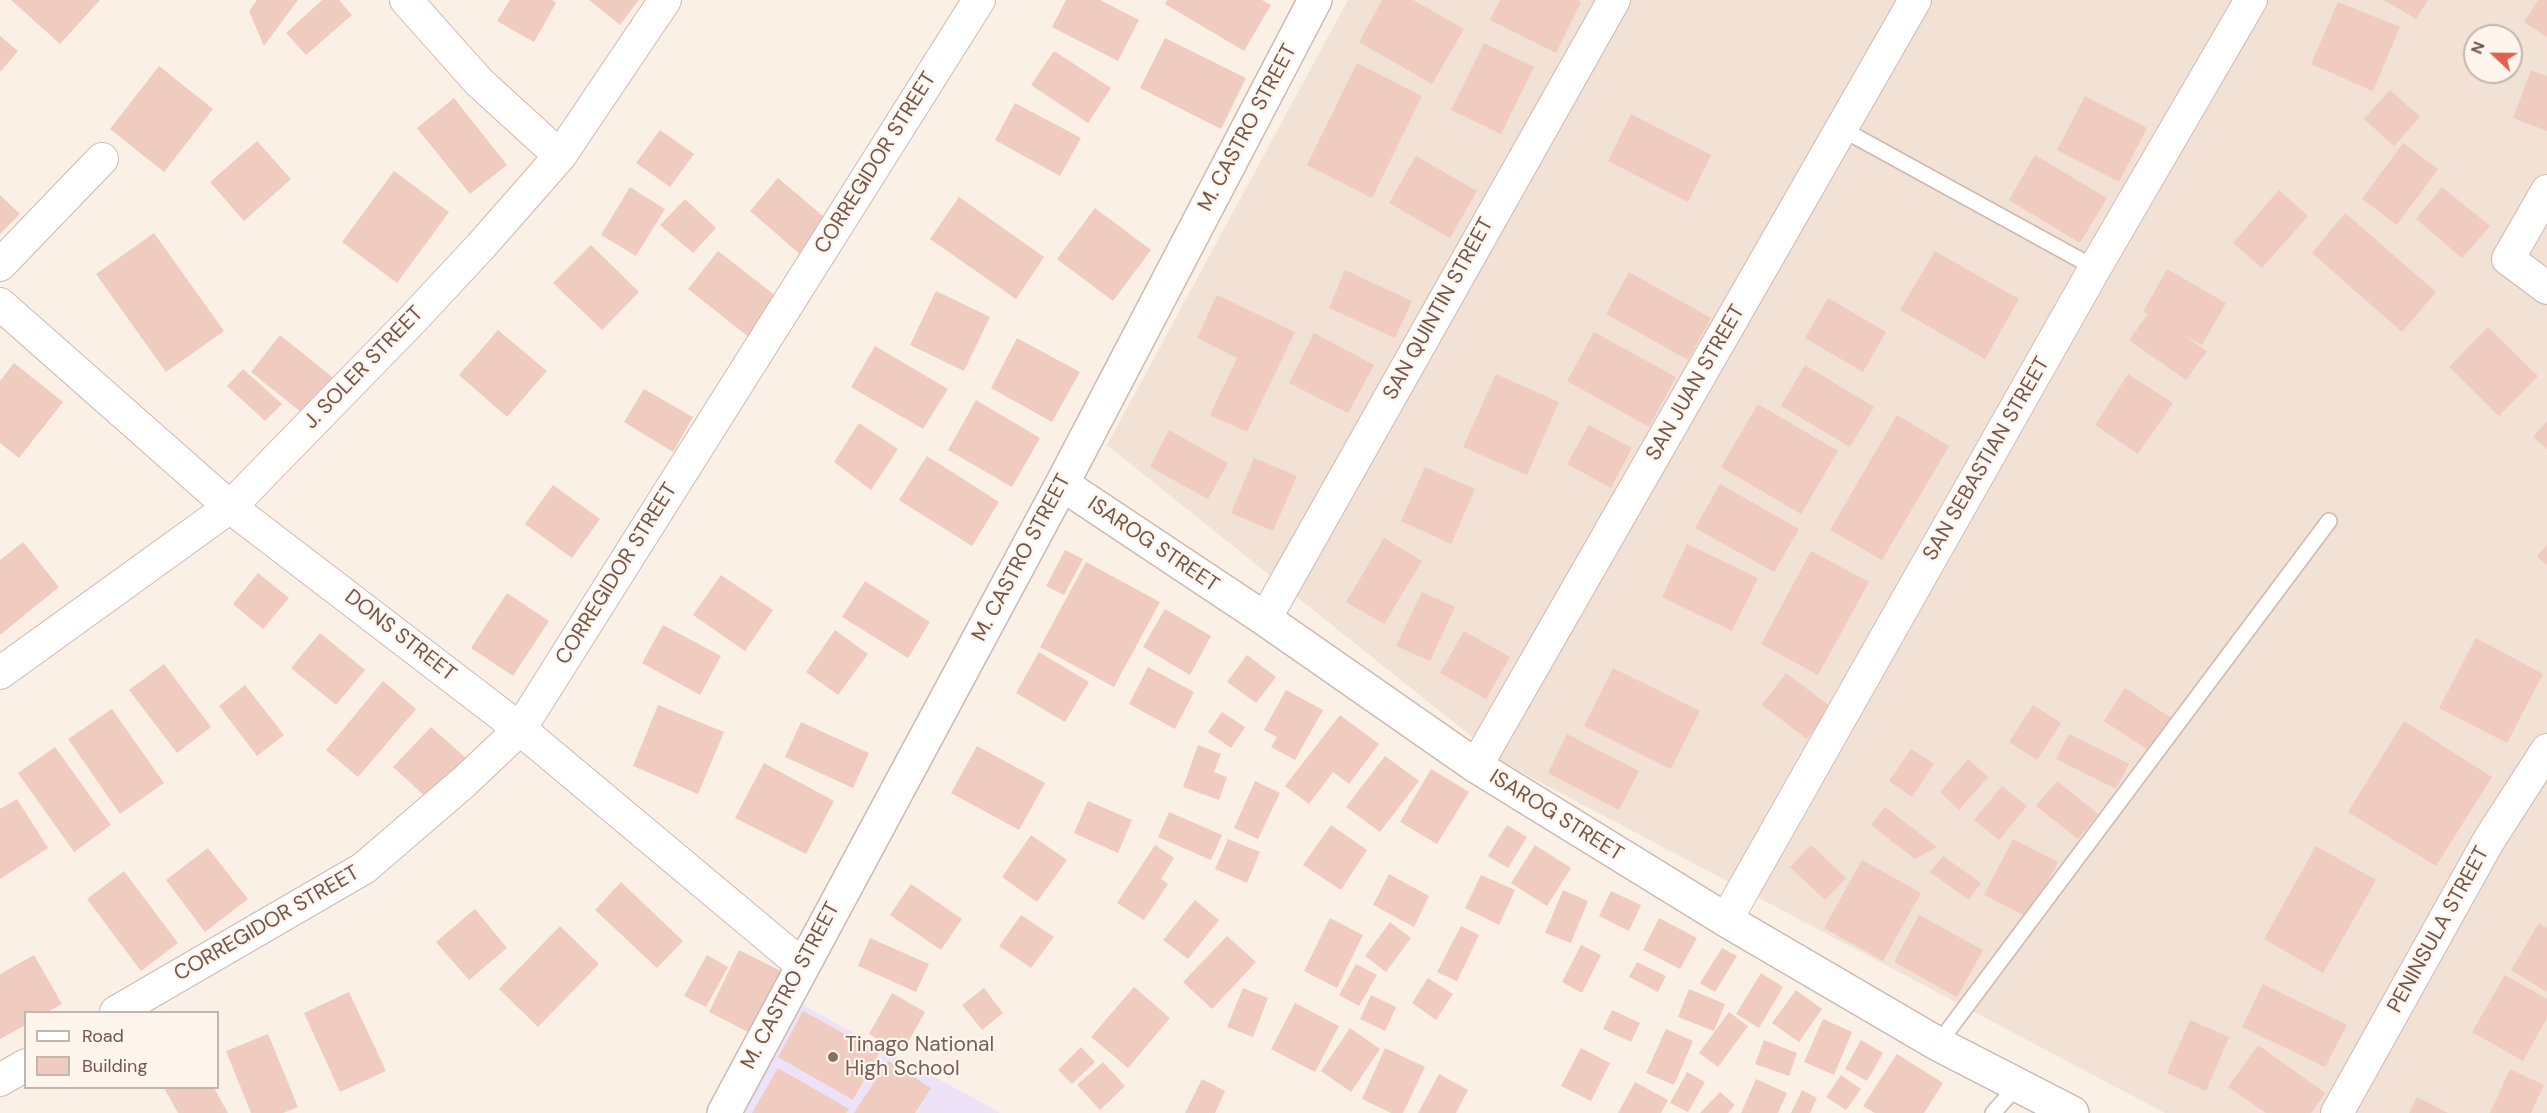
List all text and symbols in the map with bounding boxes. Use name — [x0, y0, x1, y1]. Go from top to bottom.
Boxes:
north arrow — [2463, 24, 2523, 84]
text: N — [2466, 38, 2490, 57]
street label: M. CASTRO STREET — [1193, 40, 1303, 216]
street label: CORREGIDOR STREET — [810, 68, 942, 258]
street label: SAN QUINTIN STREET — [1379, 214, 1499, 404]
street label: J. SOLER STREET — [299, 301, 429, 435]
street label: SAN JUAN STREET — [1641, 301, 1751, 465]
street label: SAN SEBASTIAN STREET — [1918, 353, 2056, 565]
street label: M. CASTRO STREET — [967, 470, 1077, 646]
street label: CORREGIDOR STREET — [551, 479, 683, 669]
street label: ISAROG STREET — [1083, 492, 1223, 598]
street label: DONS STREET — [339, 585, 461, 687]
street label: ISAROG STREET — [1485, 765, 1627, 867]
street label: PENINSULA STREET — [2383, 843, 2495, 1017]
street label: CORREGIDOR STREET — [170, 861, 364, 987]
street label: M. CASTRO STREET — [736, 898, 846, 1074]
legend — [24, 1011, 219, 1089]
text: Road — [82, 1024, 124, 1048]
place label: Tinago National High School — [845, 1032, 994, 1082]
marker: Tinago National High School — [826, 1050, 840, 1064]
text: Building — [82, 1054, 147, 1078]

